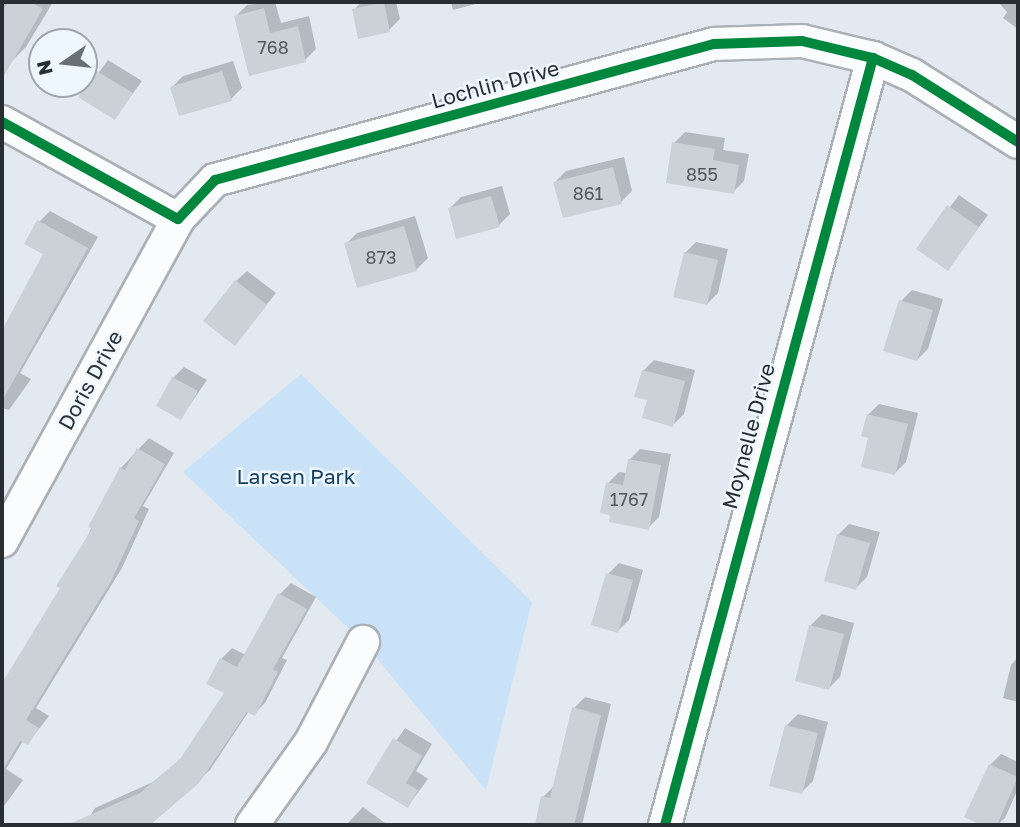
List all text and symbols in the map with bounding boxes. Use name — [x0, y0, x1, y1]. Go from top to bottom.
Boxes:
north arrow — [28, 28, 98, 98]
house number: 768 — [257, 36, 289, 58]
street label: Lochlin Drive — [428, 55, 562, 113]
text: N — [31, 58, 57, 78]
house number: 855 — [686, 163, 718, 185]
house number: 861 — [573, 182, 603, 204]
house number: 873 — [365, 246, 397, 268]
street label: Doris Drive — [52, 326, 128, 434]
street label: Moynelle Drive — [716, 360, 780, 512]
park label: Larsen Park — [236, 463, 356, 489]
house number: 1767 — [610, 488, 648, 510]

